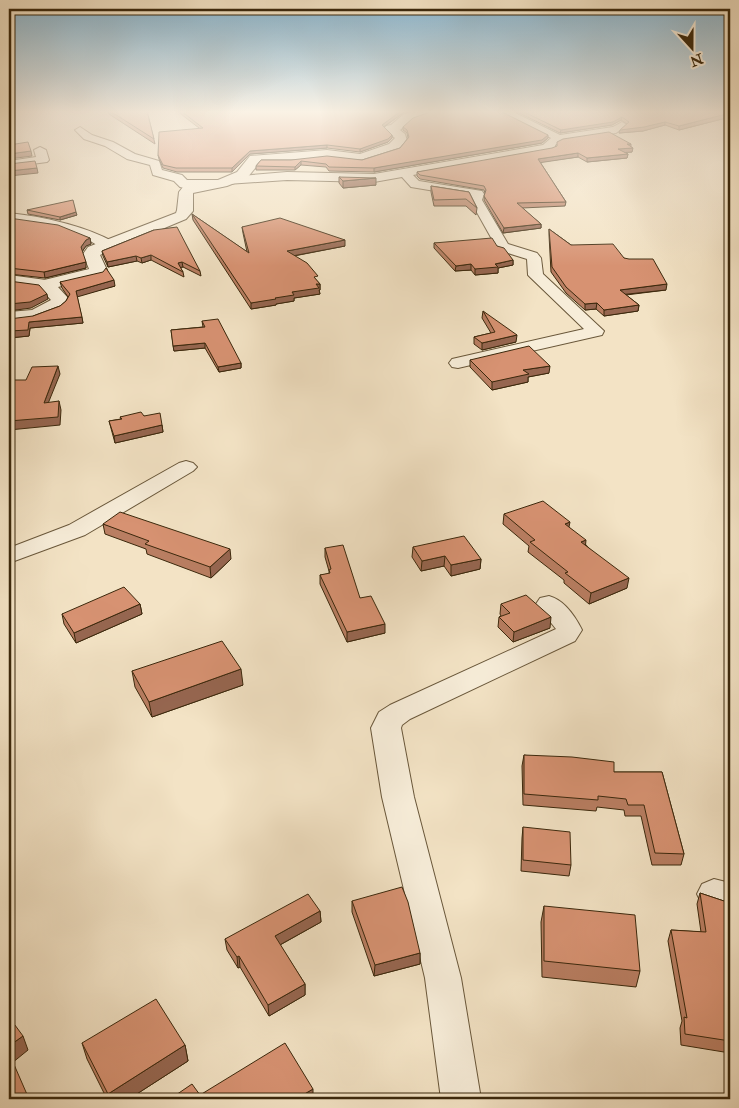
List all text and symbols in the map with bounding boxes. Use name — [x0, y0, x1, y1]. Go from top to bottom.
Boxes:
north arrow — [666, 22, 716, 72]
text: N — [687, 49, 706, 70]

